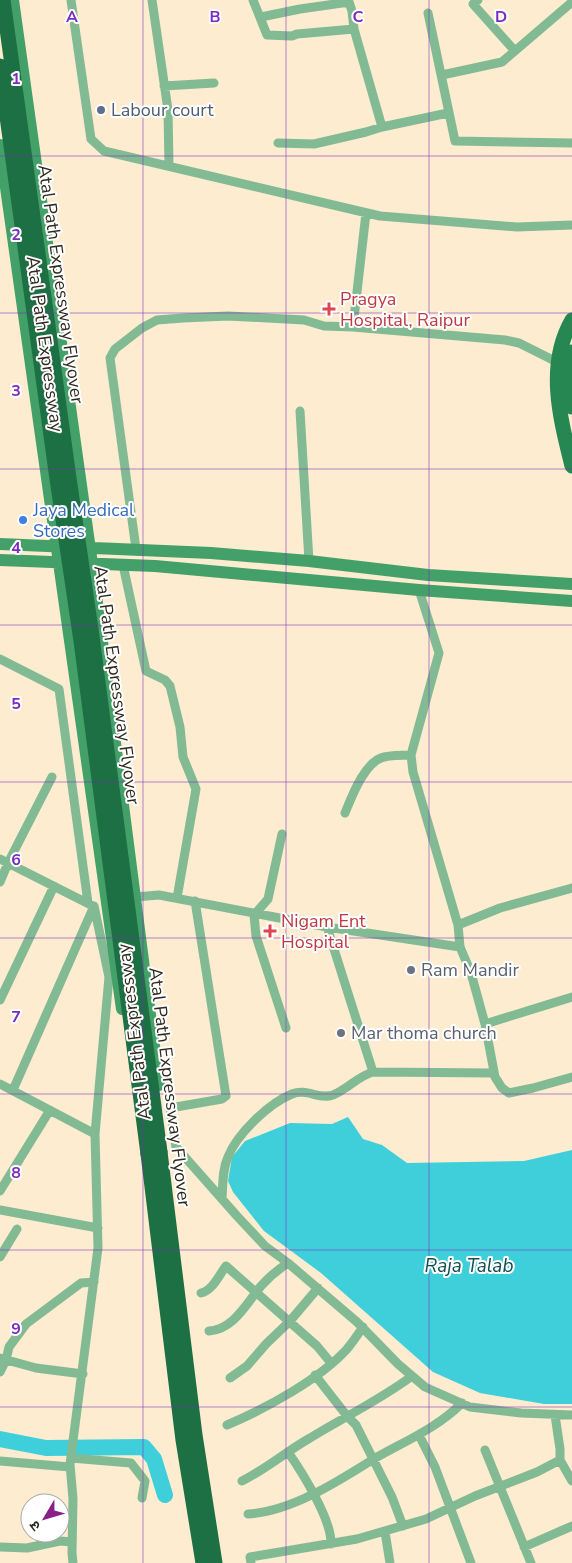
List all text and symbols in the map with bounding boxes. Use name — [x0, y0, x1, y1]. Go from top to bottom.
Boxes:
text: A — [66, 6, 78, 28]
text: B — [209, 6, 221, 28]
text: C — [353, 6, 364, 28]
text: D — [495, 6, 507, 28]
text: 1 — [11, 68, 21, 90]
place label: Labour court — [111, 98, 214, 122]
marker: Labour court — [95, 104, 107, 116]
street label: Atal Path Expressway Flyover — [34, 163, 88, 405]
text: 2 — [11, 224, 21, 246]
street label: Atal Path Expressway — [22, 255, 68, 433]
place label: Pragya Hospital, Raipur — [340, 287, 470, 332]
marker: Pragya Hospital, Raipur — [322, 302, 336, 316]
text: 3 — [11, 380, 21, 402]
place label: Jaya Medical Stores — [32, 498, 135, 543]
marker: Jaya Medical Stores — [17, 514, 29, 526]
text: 4 — [11, 537, 21, 559]
street label: Atal Path Expressway Flyover — [88, 564, 146, 807]
text: 5 — [11, 693, 21, 715]
text: 6 — [11, 849, 21, 871]
place label: Nigam Ent Hospital — [281, 909, 366, 954]
marker: Nigam Ent Hospital — [263, 924, 277, 938]
street label: Atal Path Expressway — [111, 942, 157, 1122]
place label: Ram Mandir — [421, 958, 519, 982]
marker: Ram Mandir — [405, 964, 417, 976]
street label: Atal Path Expressway Flyover — [143, 966, 197, 1209]
text: 7 — [11, 1006, 21, 1028]
place label: Mar thoma church — [351, 1021, 497, 1045]
marker: Mar thoma church — [335, 1027, 347, 1039]
text: 8 — [11, 1162, 21, 1184]
water label: Raja Talab — [424, 1253, 514, 1279]
text: 9 — [11, 1318, 21, 1340]
north arrow — [20, 1493, 70, 1543]
text: उ — [25, 1516, 45, 1535]

